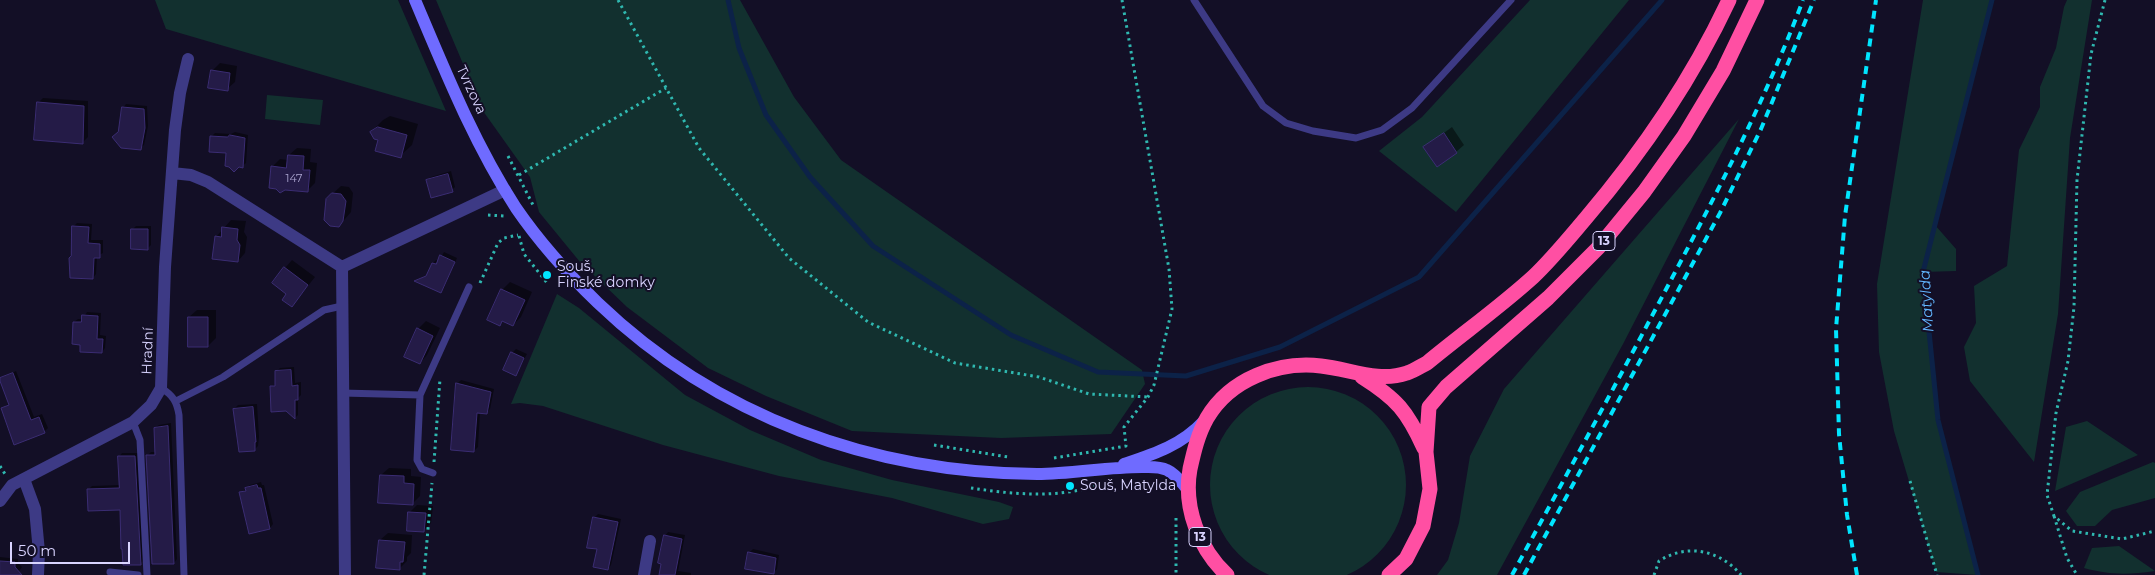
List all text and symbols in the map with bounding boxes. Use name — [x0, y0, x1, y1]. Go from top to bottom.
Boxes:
street label: Tvrzova — [452, 63, 490, 117]
house number: 147 — [285, 172, 303, 186]
road number: 13 — [1593, 232, 1615, 250]
place label: Souš, Finské domky — [557, 259, 655, 292]
marker: Souš, Finské domky — [541, 269, 553, 281]
water label: Matylda — [1916, 269, 1938, 333]
street label: Hradní — [139, 327, 157, 375]
place label: Souš, Matylda — [1080, 478, 1176, 494]
marker: Souš, Matylda — [1064, 480, 1076, 492]
road number: 13 — [1189, 528, 1211, 546]
scale bar — [12, 532, 132, 564]
text: 50 m — [18, 541, 56, 560]

